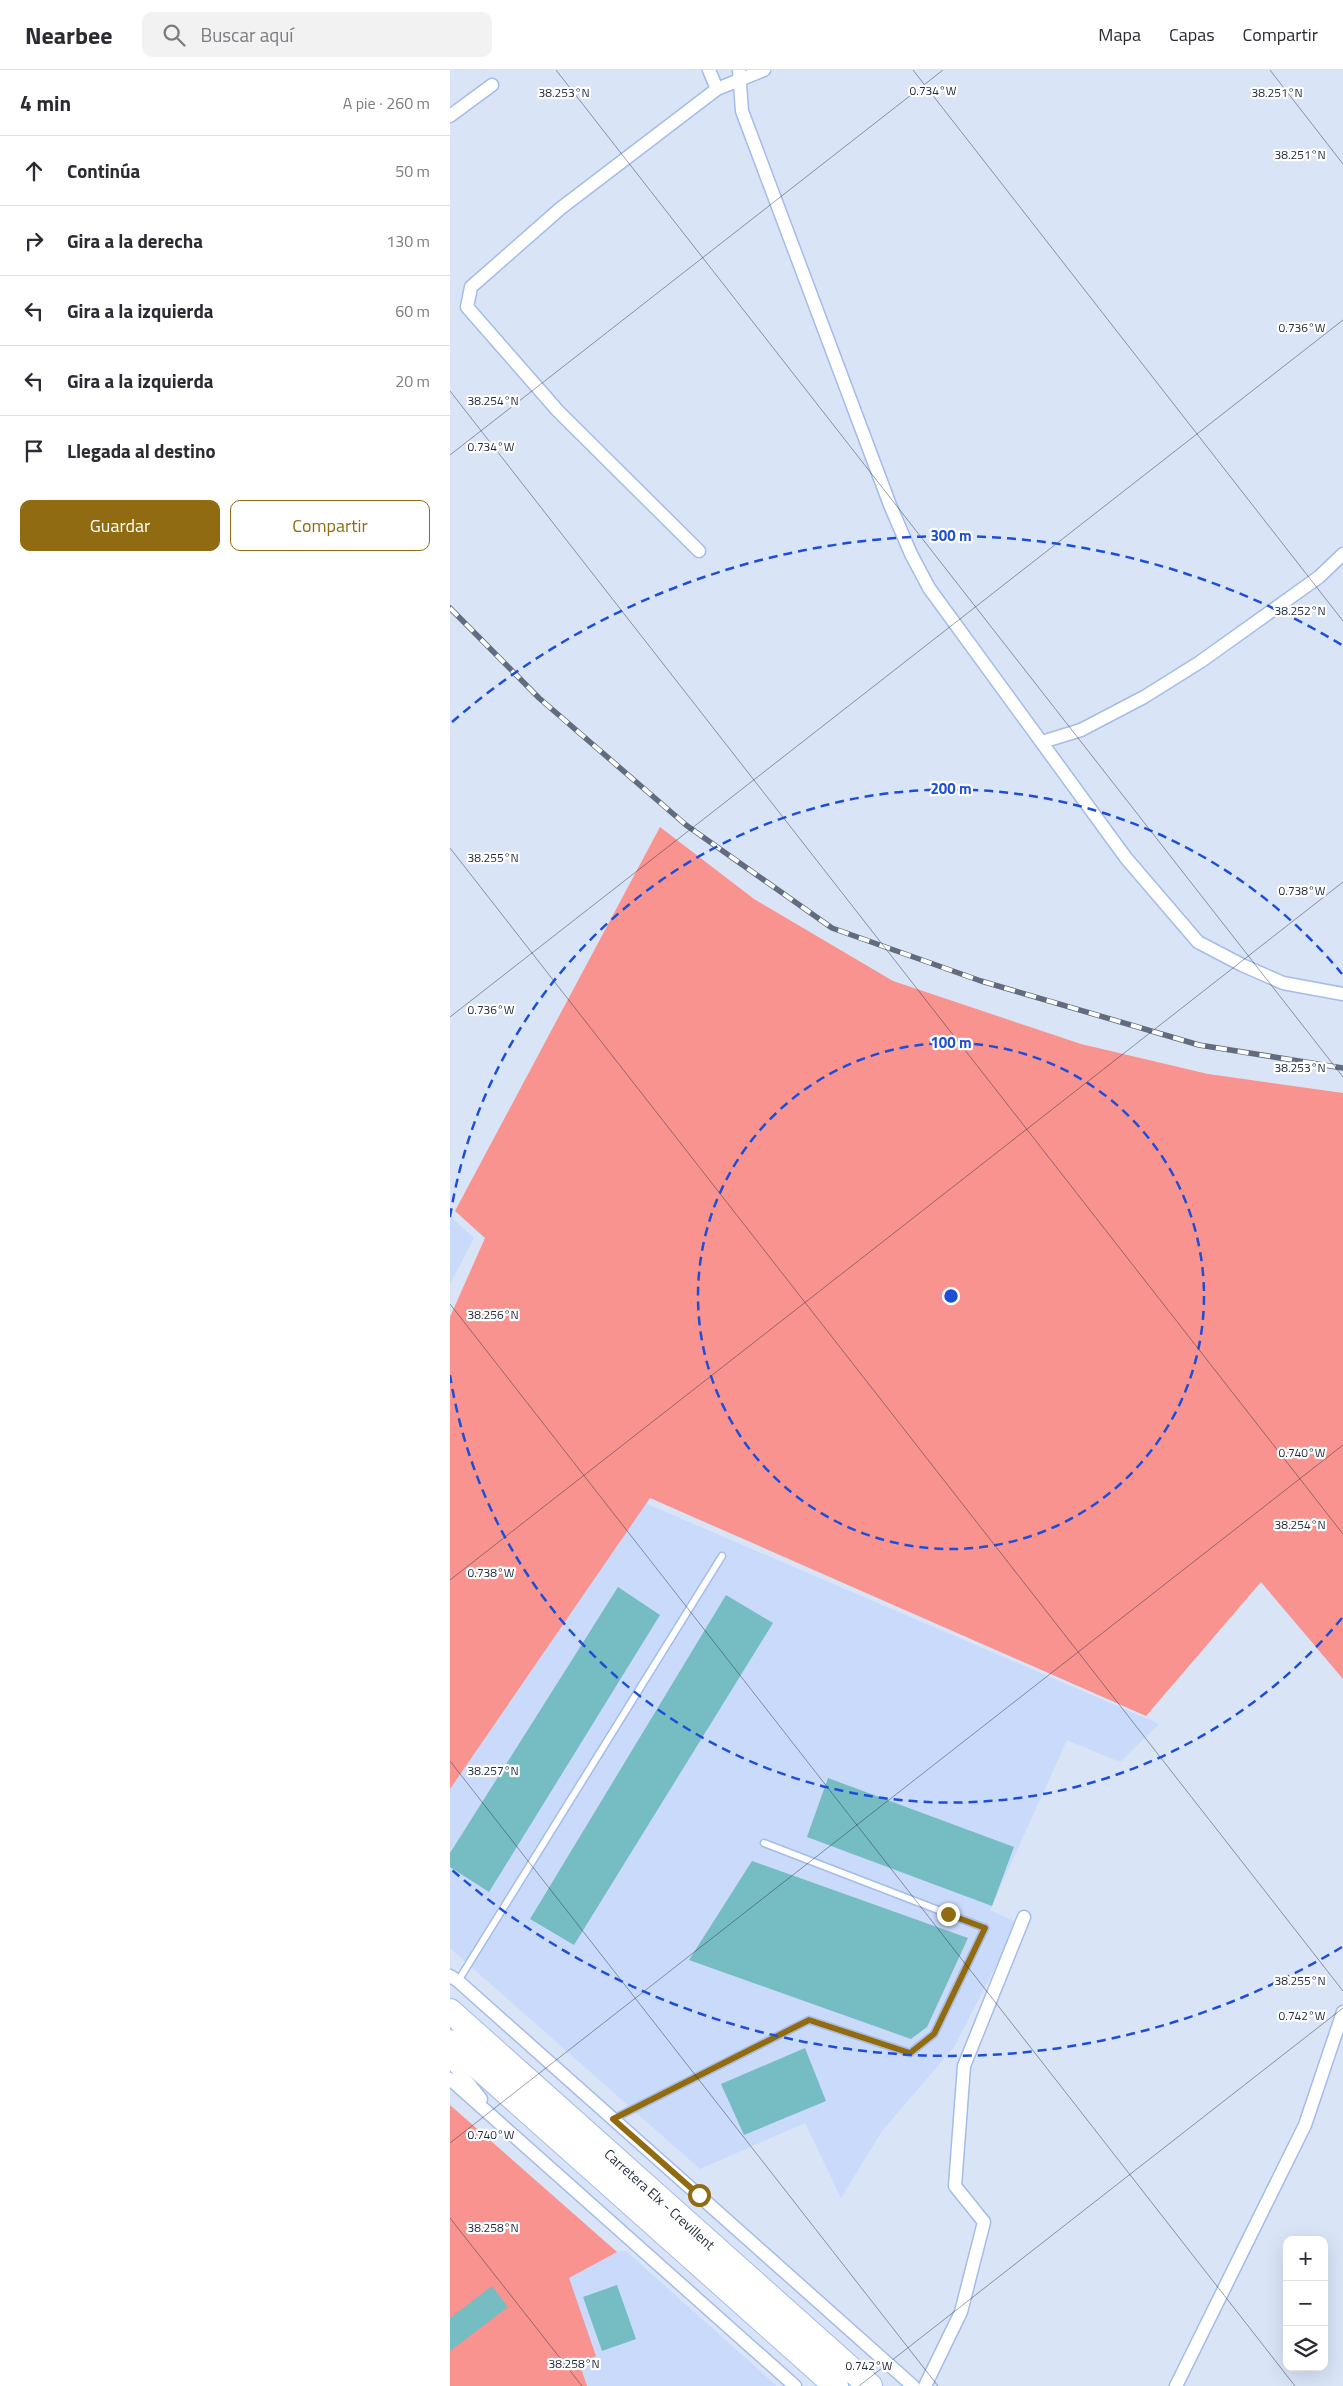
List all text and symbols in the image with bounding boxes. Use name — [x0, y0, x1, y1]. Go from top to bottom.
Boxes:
search box — [142, 12, 492, 57]
text: Nearbee — [25, 17, 112, 53]
text: Buscar aquí — [200, 20, 293, 49]
icon: search — [160, 21, 188, 49]
text: Mapa — [1098, 21, 1141, 48]
text: Capas — [1169, 21, 1215, 48]
text: Compartir — [1243, 21, 1318, 48]
text: 0.734°W — [910, 81, 957, 100]
text: 38.253°N — [538, 83, 590, 102]
text: 38.251°N — [1251, 83, 1303, 102]
text: 4 min — [20, 87, 71, 119]
text: A pie · 260 m — [343, 91, 430, 115]
text: 38.251°N — [1274, 145, 1326, 164]
text: Continúa — [67, 156, 140, 185]
icon: ahead — [20, 157, 48, 185]
text: 50 m — [395, 159, 430, 183]
text: Gira a la derecha — [67, 226, 203, 255]
icon: right — [20, 227, 48, 255]
text: 130 m — [386, 229, 430, 253]
text: Gira a la izquierda — [67, 296, 214, 325]
icon: left — [20, 297, 48, 325]
text: 60 m — [395, 299, 430, 323]
text: 0.736°W — [1279, 318, 1326, 337]
text: Gira a la izquierda — [67, 366, 214, 395]
icon: left — [20, 367, 48, 395]
text: 20 m — [395, 369, 430, 393]
text: 38.254°N — [467, 391, 519, 410]
text: Llegada al destino — [67, 436, 216, 465]
icon: arrive — [20, 437, 48, 465]
text: 0.734°W — [468, 437, 515, 456]
button: Guardar — [20, 500, 220, 551]
button: Compartir — [230, 500, 430, 551]
text: 300 m — [930, 524, 972, 547]
text: 38.252°N — [1274, 601, 1326, 620]
text: 200 m — [930, 777, 972, 800]
text: 38.255°N — [467, 848, 519, 867]
text: 0.738°W — [1279, 881, 1326, 900]
text: 0.736°W — [468, 1000, 515, 1019]
text: 100 m — [930, 1031, 972, 1054]
text: 38.253°N — [1274, 1058, 1326, 1077]
centre of rings — [942, 1287, 960, 1305]
text: 38.256°N — [467, 1305, 519, 1324]
text: 0.740°W — [1279, 1443, 1326, 1462]
text: 38.254°N — [1274, 1515, 1326, 1534]
text: 0.738°W — [468, 1563, 515, 1582]
text: 38.257°N — [467, 1761, 519, 1780]
route end — [937, 1903, 960, 1926]
text: 38.255°N — [1274, 1971, 1326, 1990]
text: 0.742°W — [1279, 2006, 1326, 2025]
text: 0.740°W — [468, 2125, 515, 2144]
street label: Carretera Elx - Crevillent — [600, 2143, 720, 2255]
route start — [688, 2184, 711, 2207]
text: 38.258°N — [467, 2218, 519, 2237]
map controls — [1283, 2236, 1328, 2371]
button: + — [1283, 2236, 1328, 2281]
button: − — [1283, 2281, 1328, 2326]
button: layers — [1283, 2326, 1328, 2371]
text: 38.258°N — [548, 2354, 600, 2373]
text: 0.742°W — [846, 2356, 893, 2375]

